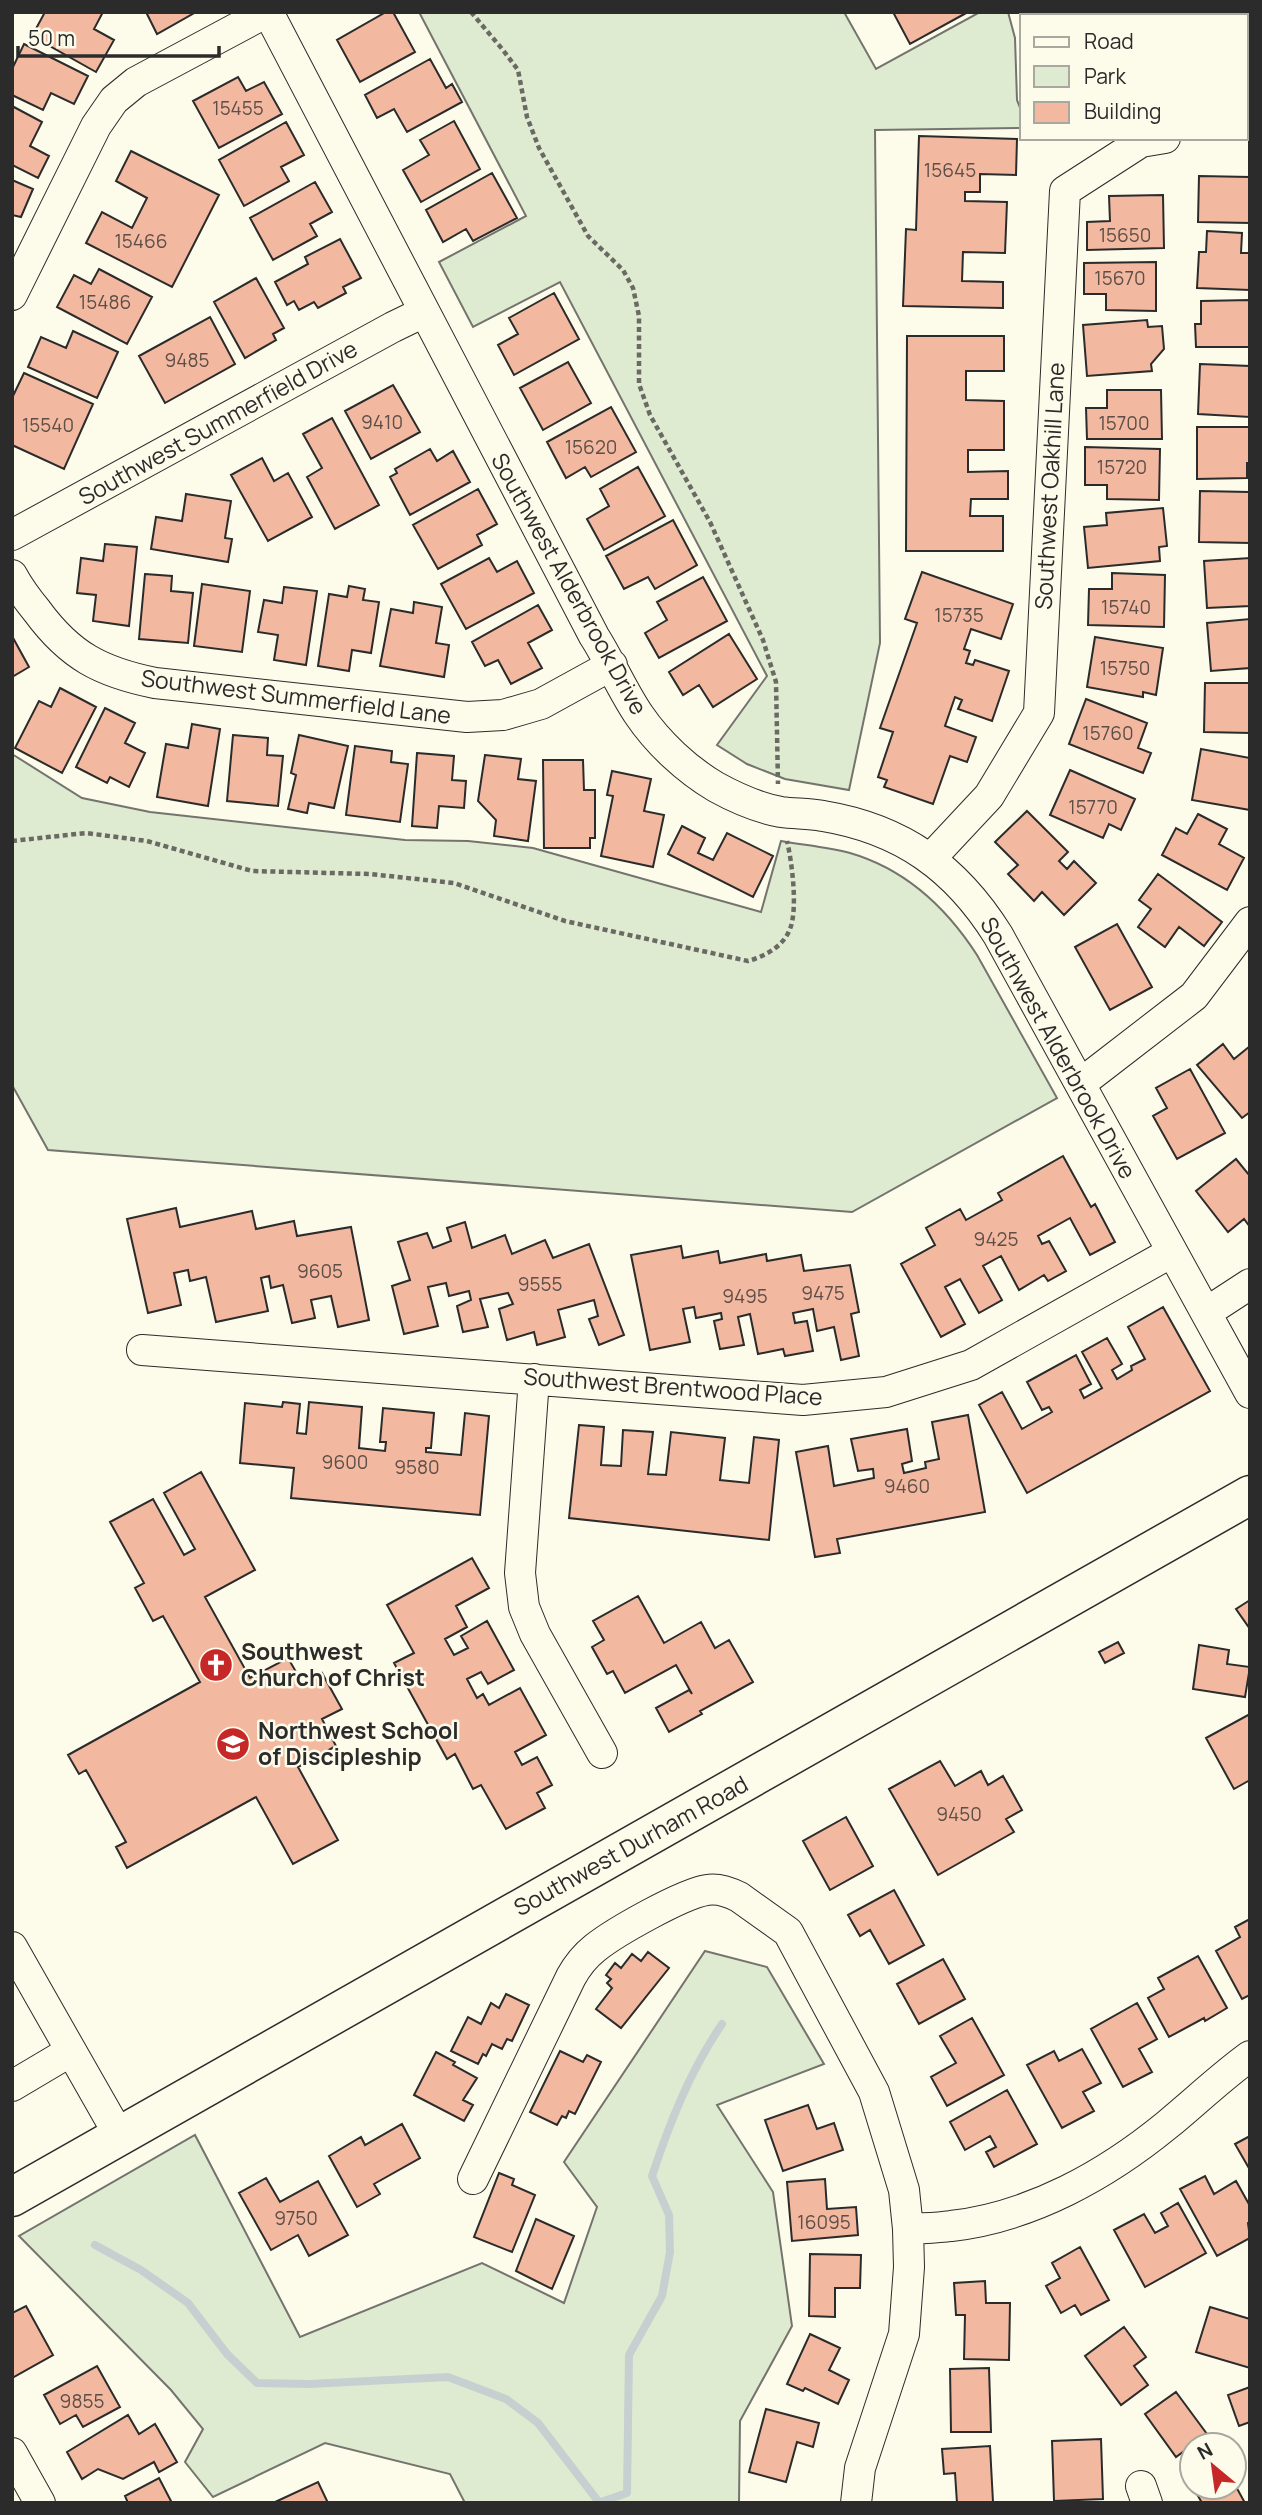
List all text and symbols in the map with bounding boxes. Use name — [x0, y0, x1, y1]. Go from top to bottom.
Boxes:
scale bar — [18, 14, 219, 58]
legend — [1020, 14, 1248, 140]
text: 50 m — [28, 24, 75, 52]
text: Road — [1084, 27, 1134, 55]
text: Park — [1084, 62, 1126, 90]
house number: 15455 — [212, 95, 264, 121]
text: Building — [1084, 97, 1161, 125]
house number: 15645 — [924, 157, 976, 183]
house number: 15650 — [1099, 222, 1151, 248]
house number: 15466 — [114, 228, 168, 254]
house number: 15670 — [1094, 265, 1146, 291]
house number: 15486 — [79, 289, 131, 315]
street label: Southwest Summerfield Drive — [72, 332, 363, 512]
house number: 9485 — [165, 347, 210, 373]
street label: Southwest Oakhill Lane — [1027, 361, 1071, 610]
house number: 9410 — [361, 409, 403, 435]
house number: 15700 — [1098, 410, 1150, 436]
house number: 15540 — [22, 412, 74, 438]
house number: 15620 — [565, 434, 617, 460]
street label: Southwest Alderbrook Drive — [484, 447, 655, 720]
house number: 15720 — [1097, 454, 1147, 480]
house number: 15740 — [1101, 594, 1151, 620]
house number: 15735 — [934, 602, 984, 628]
house number: 15750 — [1100, 655, 1150, 681]
street label: Southwest Summerfield Lane — [139, 661, 453, 731]
house number: 15760 — [1082, 720, 1134, 746]
house number: 15770 — [1068, 794, 1118, 820]
street label: Southwest Alderbrook Drive — [973, 911, 1144, 1184]
house number: 9425 — [974, 1226, 1018, 1252]
house number: 9605 — [297, 1258, 343, 1284]
house number: 9555 — [518, 1271, 562, 1297]
house number: 9475 — [801, 1280, 845, 1306]
house number: 9495 — [722, 1283, 768, 1309]
street label: Southwest Brentwood Place — [523, 1360, 824, 1412]
house number: 9600 — [322, 1449, 368, 1475]
house number: 9580 — [394, 1454, 440, 1480]
house number: 9460 — [884, 1473, 930, 1499]
place label: Southwest Church of Christ — [241, 1635, 425, 1693]
church icon: Southwest Church of Christ — [197, 1646, 235, 1684]
place label: Northwest School of Discipleship — [258, 1714, 459, 1772]
school or university icon: Northwest School of Discipleship — [214, 1725, 252, 1763]
street label: Southwest Durham Road — [508, 1767, 753, 1923]
house number: 9450 — [936, 1801, 982, 1827]
house number: 9750 — [274, 2205, 318, 2231]
house number: 16095 — [797, 2209, 851, 2235]
house number: 9855 — [60, 2388, 104, 2414]
north arrow — [1178, 2431, 1248, 2501]
text: N — [1192, 2436, 1217, 2466]

